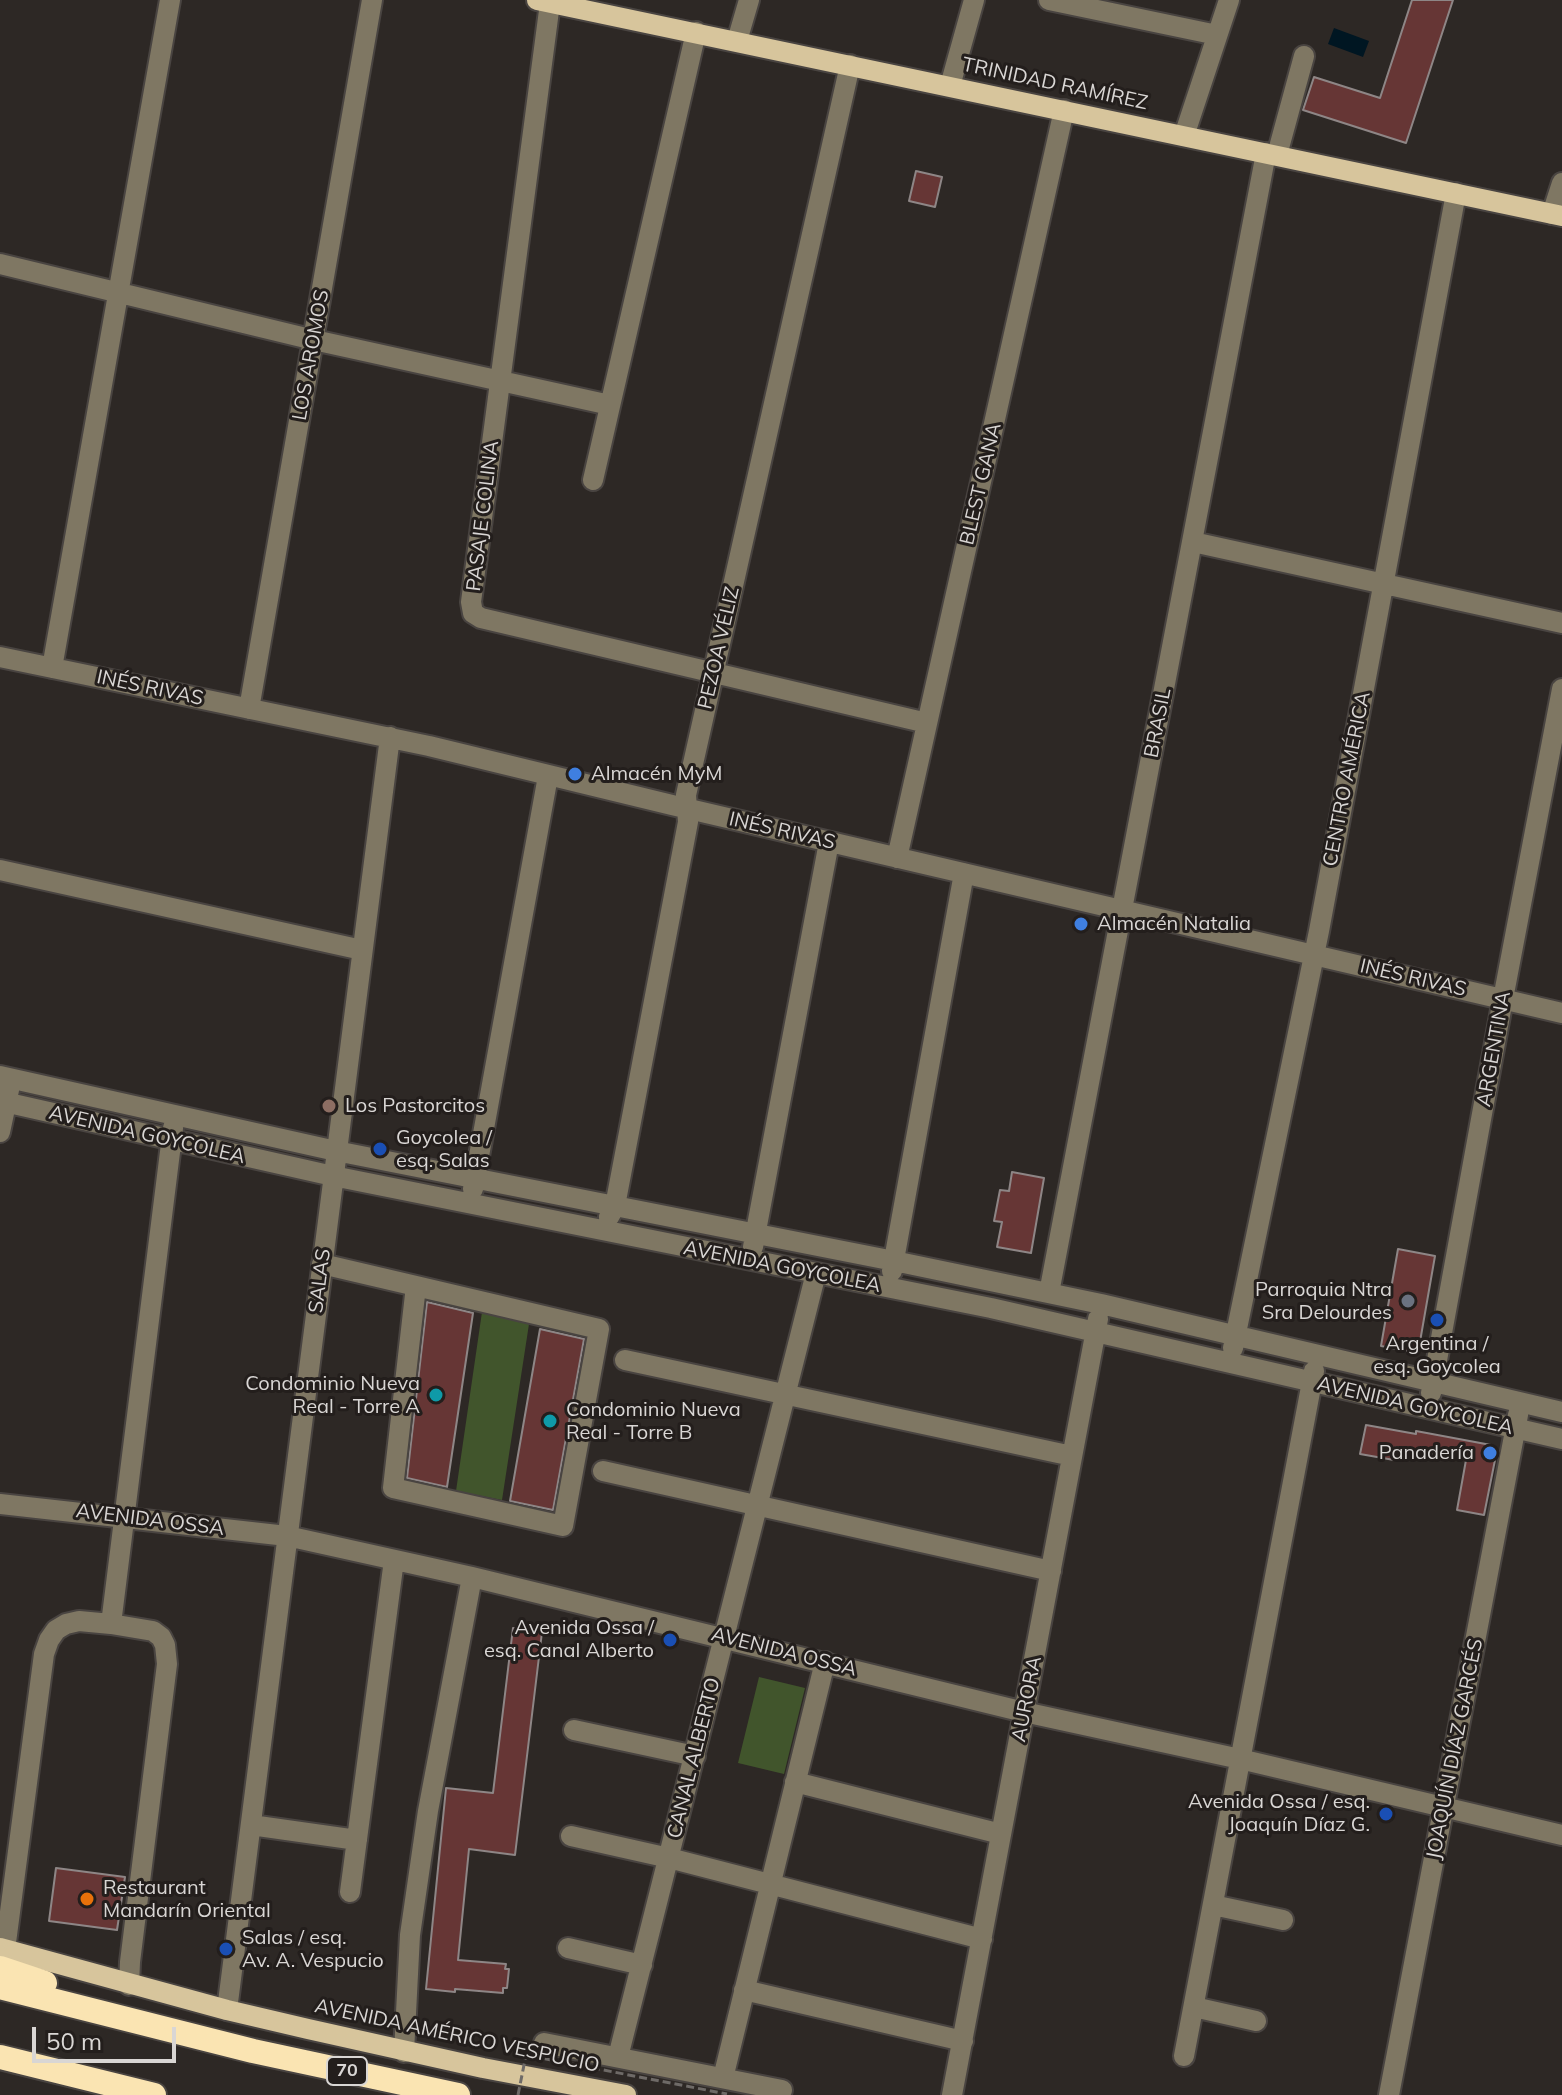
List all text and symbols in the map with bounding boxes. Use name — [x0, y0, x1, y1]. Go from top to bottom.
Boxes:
street label: TRINIDAD RAMÍREZ — [960, 53, 1150, 115]
street label: LOS AROMOS — [288, 288, 334, 422]
street label: BLEST GANA — [955, 421, 1007, 547]
street label: PASAJE COLINA — [462, 439, 504, 593]
street label: PEZOA VÉLIZ — [693, 584, 745, 712]
street label: INÉS RIVAS — [95, 665, 205, 711]
street label: BRASIL — [1140, 686, 1176, 760]
street label: CENTRO AMÉRICA — [1318, 690, 1376, 868]
place label: Almacén MyM — [591, 762, 722, 786]
marker: Almacén MyM — [566, 765, 584, 783]
street label: INÉS RIVAS — [727, 807, 837, 855]
place label: Almacén Natalia — [1097, 912, 1251, 936]
marker: Almacén Natalia — [1072, 915, 1090, 933]
street label: INÉS RIVAS — [1358, 954, 1468, 1002]
street label: ARGENTINA — [1472, 989, 1516, 1109]
place label: Los Pastorcitos — [345, 1094, 485, 1118]
marker: Los Pastorcitos — [320, 1097, 338, 1115]
street label: AVENIDA GOYCOLEA — [47, 1101, 247, 1169]
place label: Goycolea / esq. Salas — [396, 1126, 492, 1173]
marker: Goycolea / esq. Salas — [371, 1140, 389, 1158]
street label: AVENIDA GOYCOLEA — [681, 1236, 883, 1298]
street label: SALAS — [304, 1247, 336, 1315]
place label: Parroquia Ntra Sra Delourdes — [1255, 1278, 1392, 1325]
marker: Parroquia Ntra Sra Delourdes — [1399, 1292, 1417, 1310]
marker: Argentina / esq. Goycolea — [1428, 1311, 1446, 1329]
place label: Argentina / esq. Goycolea — [1373, 1332, 1501, 1379]
place label: Condominio Nueva Real - Torre A — [245, 1372, 420, 1419]
street label: AVENIDA GOYCOLEA — [1315, 1372, 1515, 1440]
marker: Condominio Nueva Real - Torre A — [427, 1386, 445, 1404]
place label: Condominio Nueva Real - Torre B — [566, 1398, 741, 1445]
marker: Condominio Nueva Real - Torre B — [541, 1412, 559, 1430]
place label: Panadería — [1379, 1441, 1474, 1465]
marker: Panadería — [1481, 1444, 1499, 1462]
street label: AVENIDA OSSA — [75, 1499, 225, 1541]
place label: Avenida Ossa / esq. Canal Alberto — [484, 1616, 654, 1663]
street label: AVENIDA OSSA — [709, 1622, 859, 1682]
marker: Avenida Ossa / esq. Canal Alberto — [661, 1631, 679, 1649]
street label: JOAQUÍN DÍAZ GARCÉS — [1422, 1637, 1488, 1861]
street label: AURORA — [1007, 1654, 1047, 1744]
street label: CANAL ALBERTO — [662, 1675, 726, 1841]
place label: Avenida Ossa / esq. Joaquín Díaz G. — [1188, 1790, 1370, 1837]
marker: Avenida Ossa / esq. Joaquín Díaz G. — [1377, 1805, 1395, 1823]
place label: Restaurant Mandarín Oriental — [103, 1876, 271, 1923]
marker: Restaurant Mandarín Oriental — [78, 1890, 96, 1908]
place label: Salas / esq. Av. A. Vespucio — [242, 1926, 384, 1973]
marker: Salas / esq. Av. A. Vespucio — [217, 1940, 235, 1958]
street label: AVENIDA AMÉRICO VESPUCIO — [312, 1994, 602, 2078]
scale bar — [36, 2011, 180, 2061]
text: 50 m — [46, 2026, 102, 2056]
road number: 70 — [327, 2057, 367, 2085]

